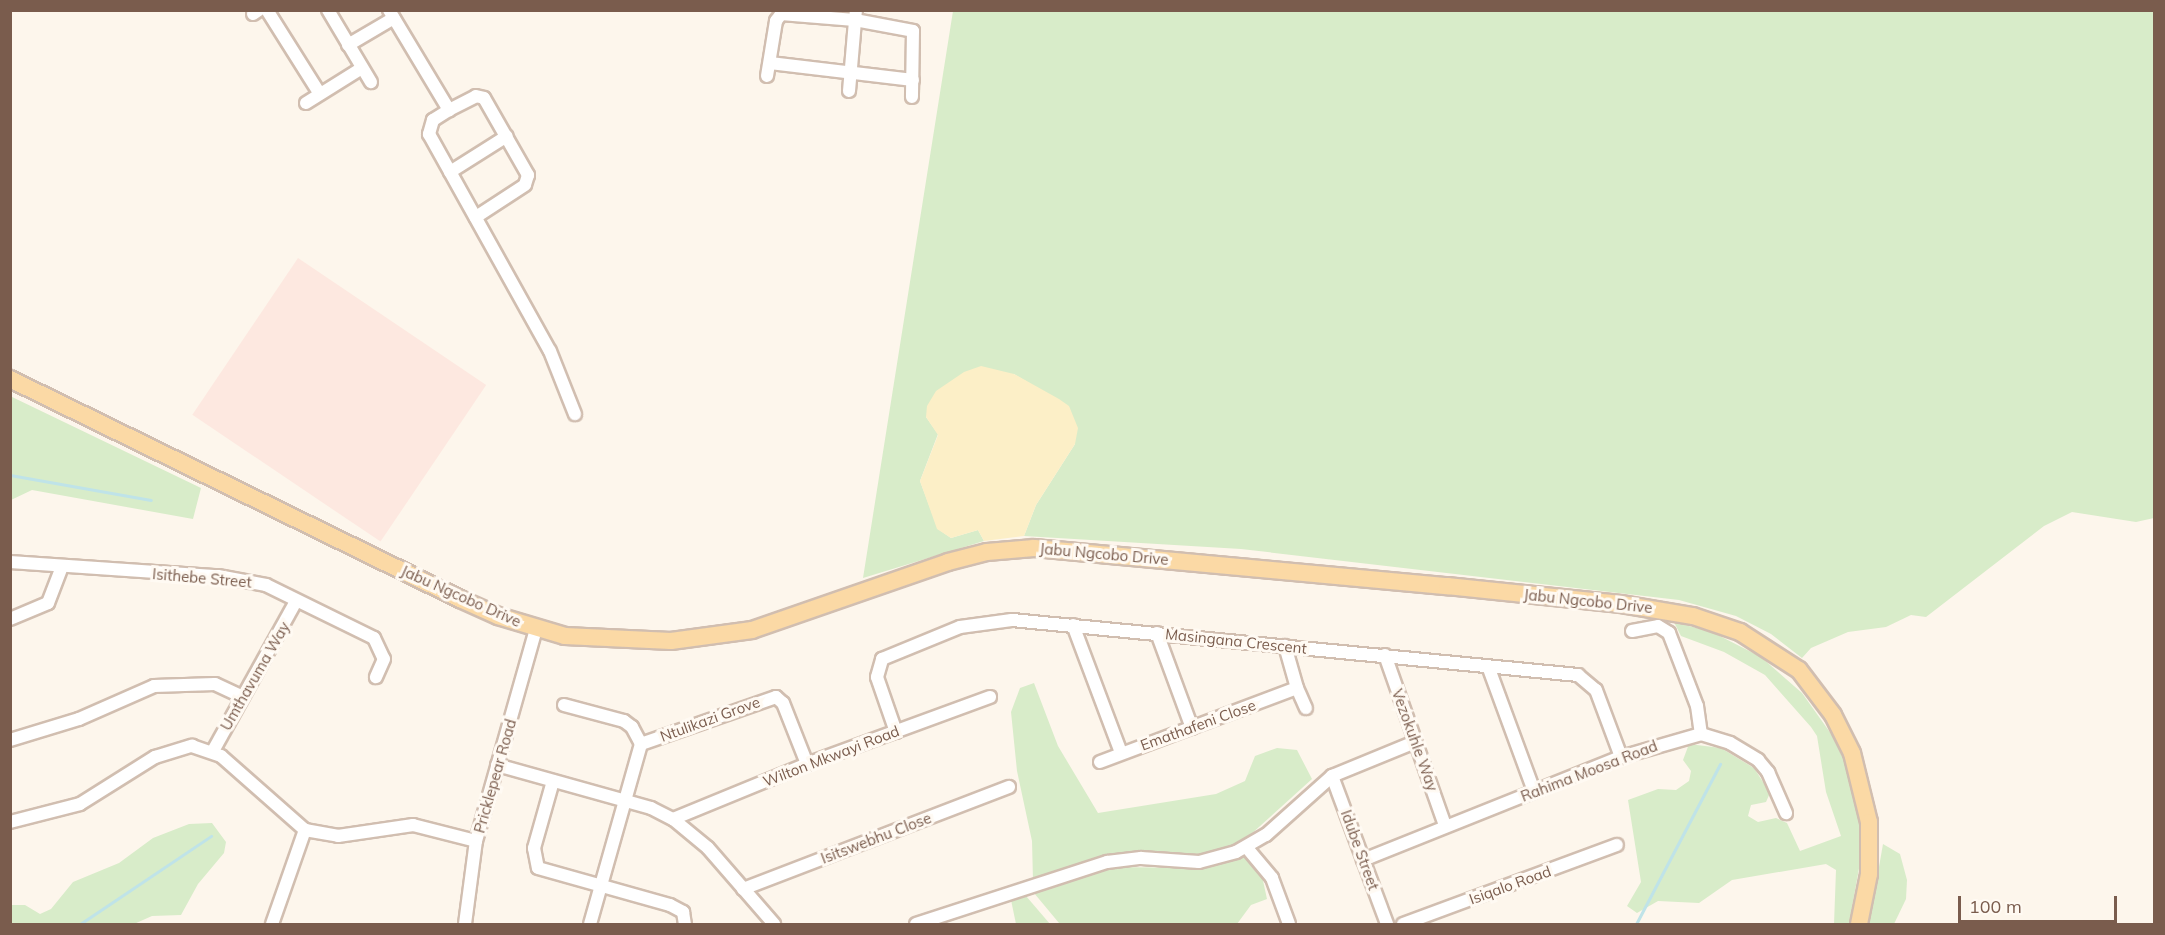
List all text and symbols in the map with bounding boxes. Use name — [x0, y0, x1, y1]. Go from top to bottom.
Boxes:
street label: Jabu Ngcobo Drive — [1039, 539, 1169, 569]
street label: Jabu Ngcobo Drive — [398, 561, 524, 631]
street label: Isithebe Street — [152, 565, 252, 591]
street label: Jabu Ngcobo Drive — [1523, 585, 1653, 617]
street label: Umthavuma Way — [217, 618, 293, 734]
street label: Masingana Crescent — [1164, 625, 1308, 657]
street label: Vezokuhle Way — [1388, 686, 1442, 794]
street label: Ntulikazi Grove — [658, 693, 762, 745]
street label: Emathafeni Close — [1138, 696, 1258, 754]
street label: Pricklepear Road — [470, 717, 520, 835]
street label: Wilton Mkwayi Road — [760, 722, 902, 790]
street label: Rahima Moosa Road — [1518, 737, 1660, 805]
street label: Idube Street — [1337, 807, 1383, 893]
street label: Isitswebhu Close — [818, 809, 934, 867]
street label: Isiqalo Road — [1467, 862, 1553, 908]
scale bar — [1961, 884, 2120, 922]
text: 100 m — [1969, 895, 2022, 918]

